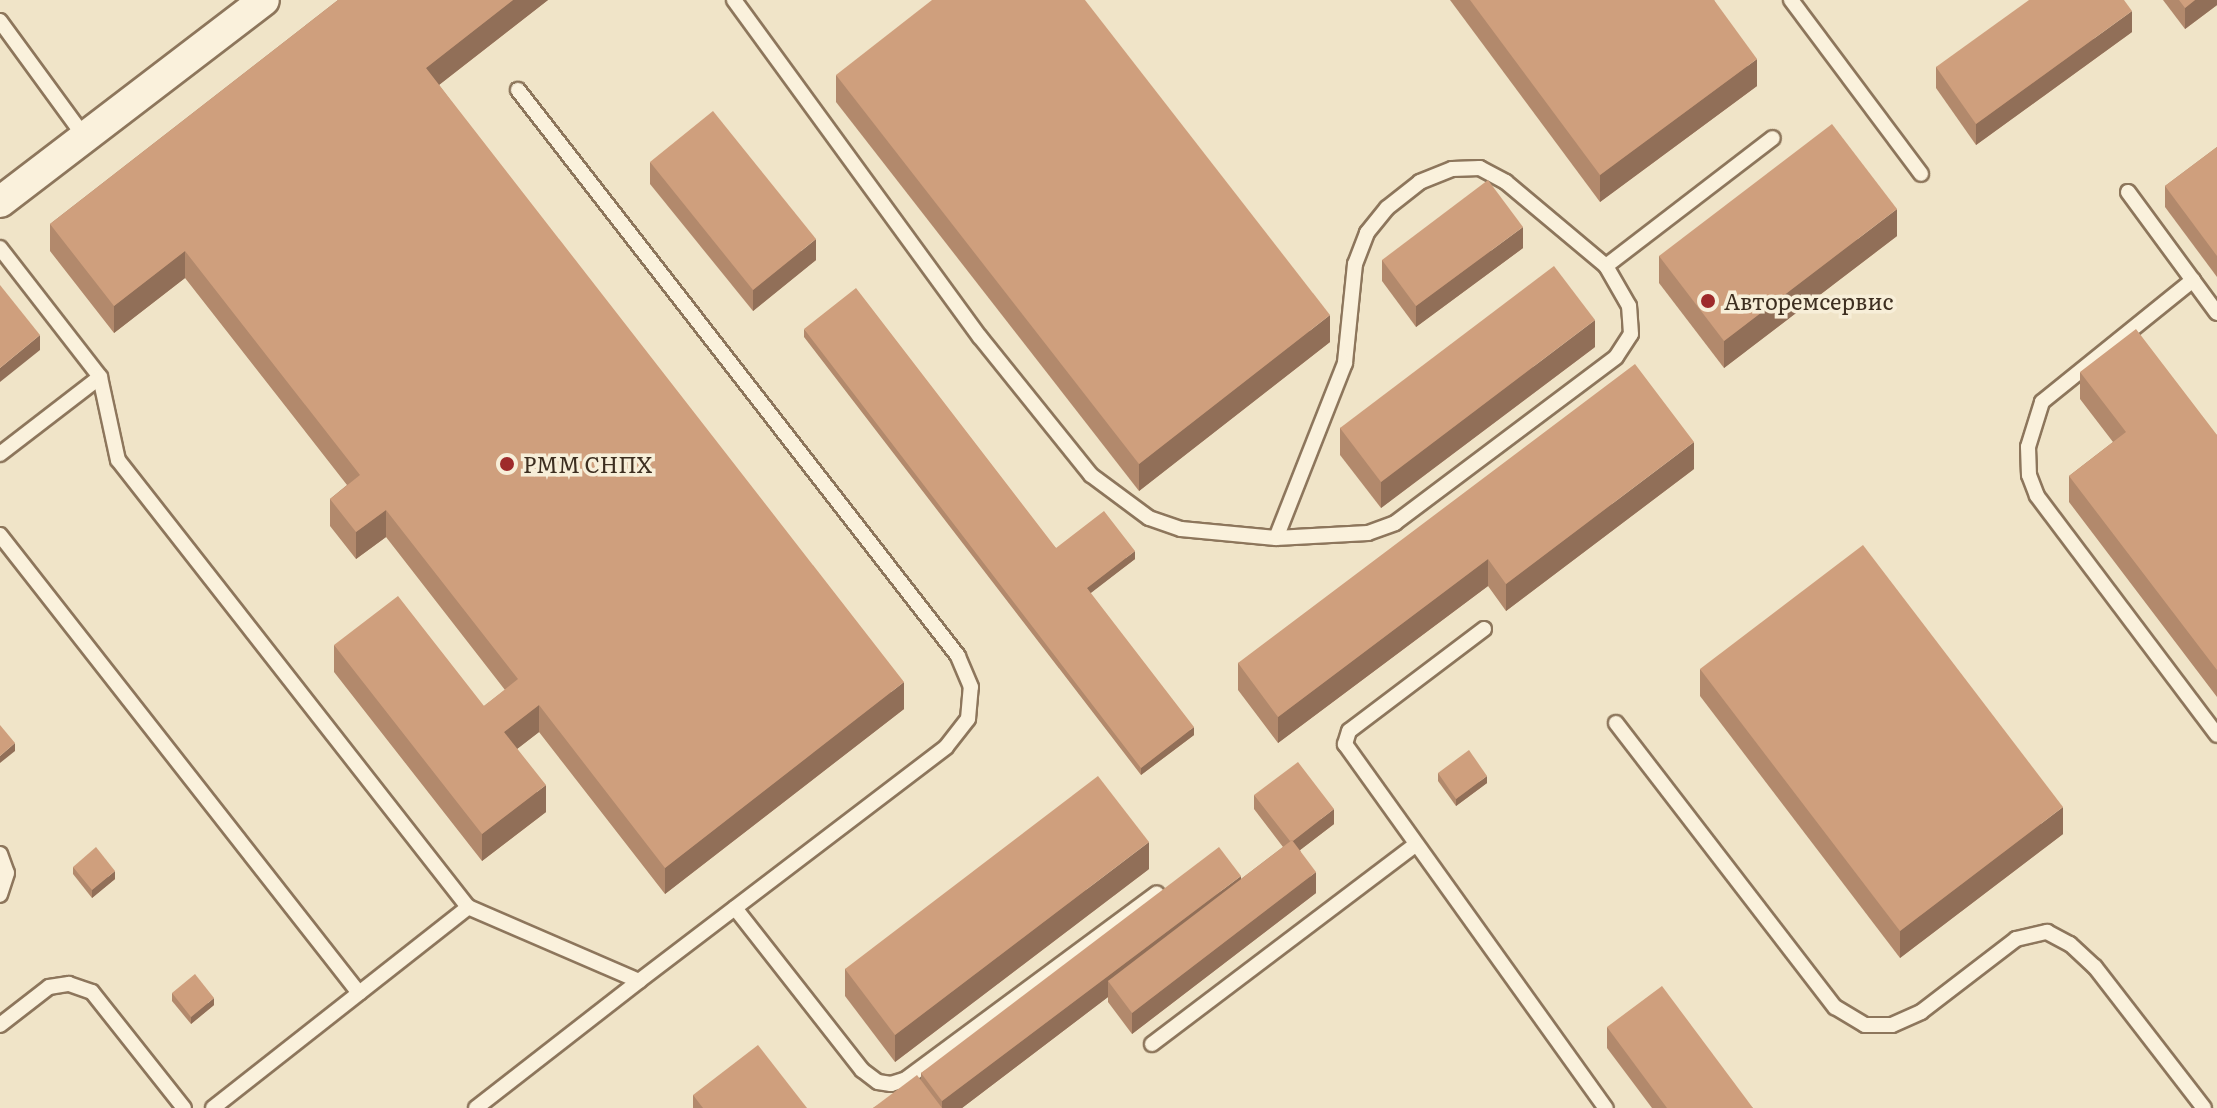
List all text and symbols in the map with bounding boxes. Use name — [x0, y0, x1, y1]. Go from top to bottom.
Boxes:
place label: Авторемсервис — [1724, 288, 1893, 314]
marker: Авторемсервис — [1699, 292, 1717, 310]
place label: РММ СНПХ — [523, 451, 652, 477]
marker: РММ СНПХ — [498, 455, 516, 473]

